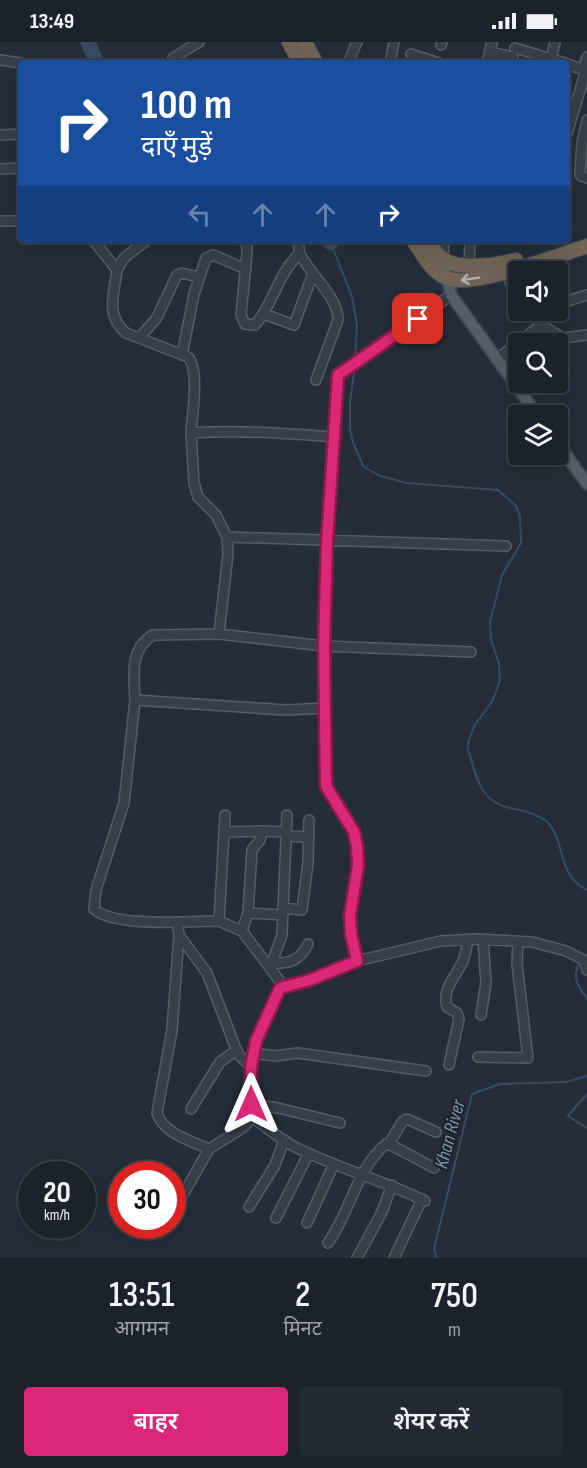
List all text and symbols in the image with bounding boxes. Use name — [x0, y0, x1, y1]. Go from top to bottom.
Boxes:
text: 13:49 — [30, 8, 74, 35]
text: 100 m — [141, 80, 232, 131]
icon: right — [42, 84, 120, 162]
text: दाएँ मुड़ें — [141, 131, 212, 163]
icon: left — [183, 198, 216, 231]
icon: ahead — [246, 198, 279, 231]
icon: ahead — [309, 198, 342, 231]
icon: right — [372, 198, 405, 231]
map controls — [508, 261, 568, 465]
button: sound — [508, 261, 568, 321]
one-way arrow — [461, 273, 481, 284]
pin — [392, 293, 443, 344]
icon: arrive — [401, 302, 434, 335]
button: search — [508, 333, 568, 393]
button: layers — [508, 405, 568, 465]
position arrow — [219, 1072, 283, 1136]
water label: Khan River — [429, 1096, 471, 1171]
speed limit sign: 30 — [108, 1161, 186, 1239]
text: 20 — [43, 1175, 71, 1211]
text: km/h — [44, 1206, 70, 1225]
text: 13:51 — [109, 1274, 174, 1317]
text: 2 — [295, 1274, 310, 1317]
text: 750 — [431, 1275, 478, 1318]
text: आगमन — [114, 1317, 169, 1341]
text: मिनट — [283, 1317, 322, 1341]
text: m — [448, 1318, 461, 1342]
button: बाहर — [24, 1387, 288, 1456]
button: शेयर करें — [300, 1387, 563, 1456]

